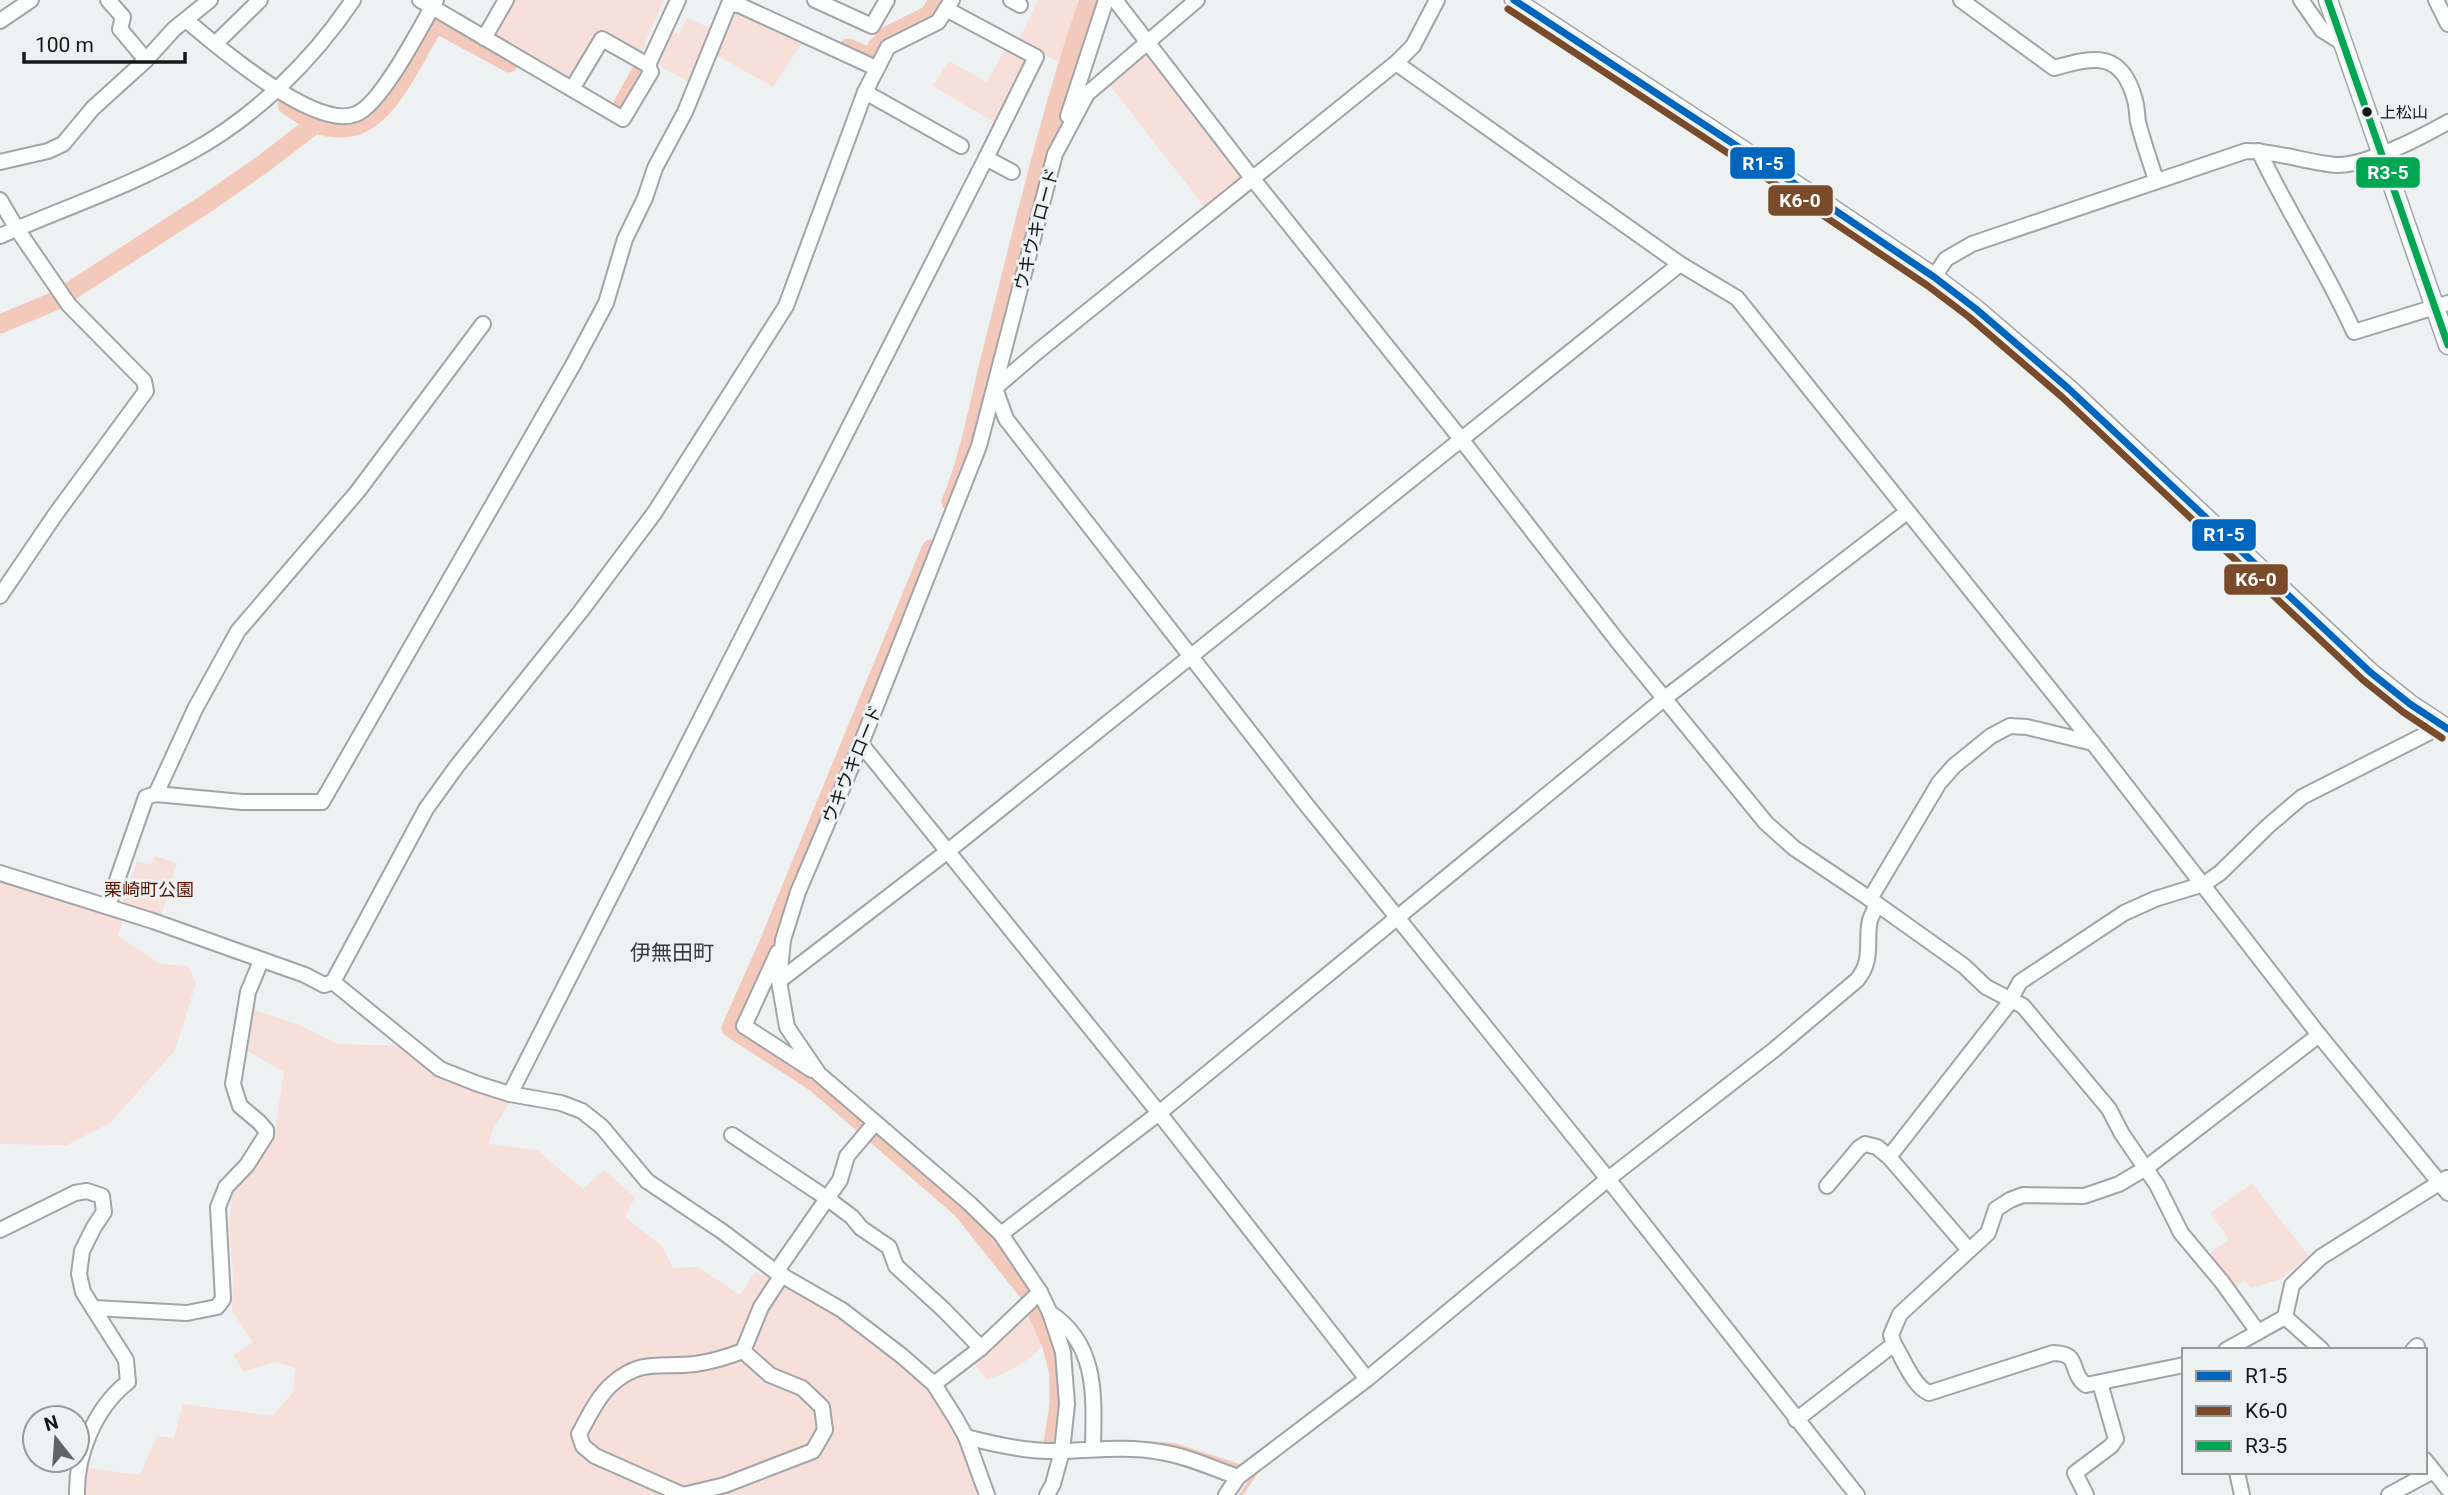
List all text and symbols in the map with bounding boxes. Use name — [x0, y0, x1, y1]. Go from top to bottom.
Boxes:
scale bar — [24, 21, 186, 65]
text: 100 m — [35, 33, 94, 57]
place label: 上松山 — [2380, 103, 2428, 122]
marker: 上松山 — [2360, 105, 2374, 119]
line badge: R1-5 — [1729, 146, 1796, 180]
text: R1-5 — [1742, 152, 1784, 175]
line badge: R3-5 — [2355, 156, 2421, 189]
text: R3-5 — [2367, 161, 2409, 184]
street label: ウキウキロード — [1010, 165, 1062, 293]
line badge: K6-0 — [1767, 184, 1834, 217]
text: K6-0 — [1779, 189, 1821, 212]
line badge: R1-5 — [2191, 518, 2257, 552]
text: R1-5 — [2203, 523, 2245, 546]
line badge: K6-0 — [2223, 563, 2289, 596]
text: K6-0 — [2235, 568, 2277, 591]
street label: ウキウキロード — [818, 702, 886, 826]
park label: 栗崎町公園 — [104, 879, 194, 900]
district label: 伊無田町 — [630, 941, 714, 965]
legend — [2182, 1348, 2427, 1474]
text: R1-5 — [2245, 1364, 2287, 1388]
text: K6-0 — [2245, 1399, 2288, 1423]
north arrow — [21, 1404, 91, 1474]
text: N — [41, 1410, 61, 1436]
text: R3-5 — [2245, 1434, 2287, 1458]

